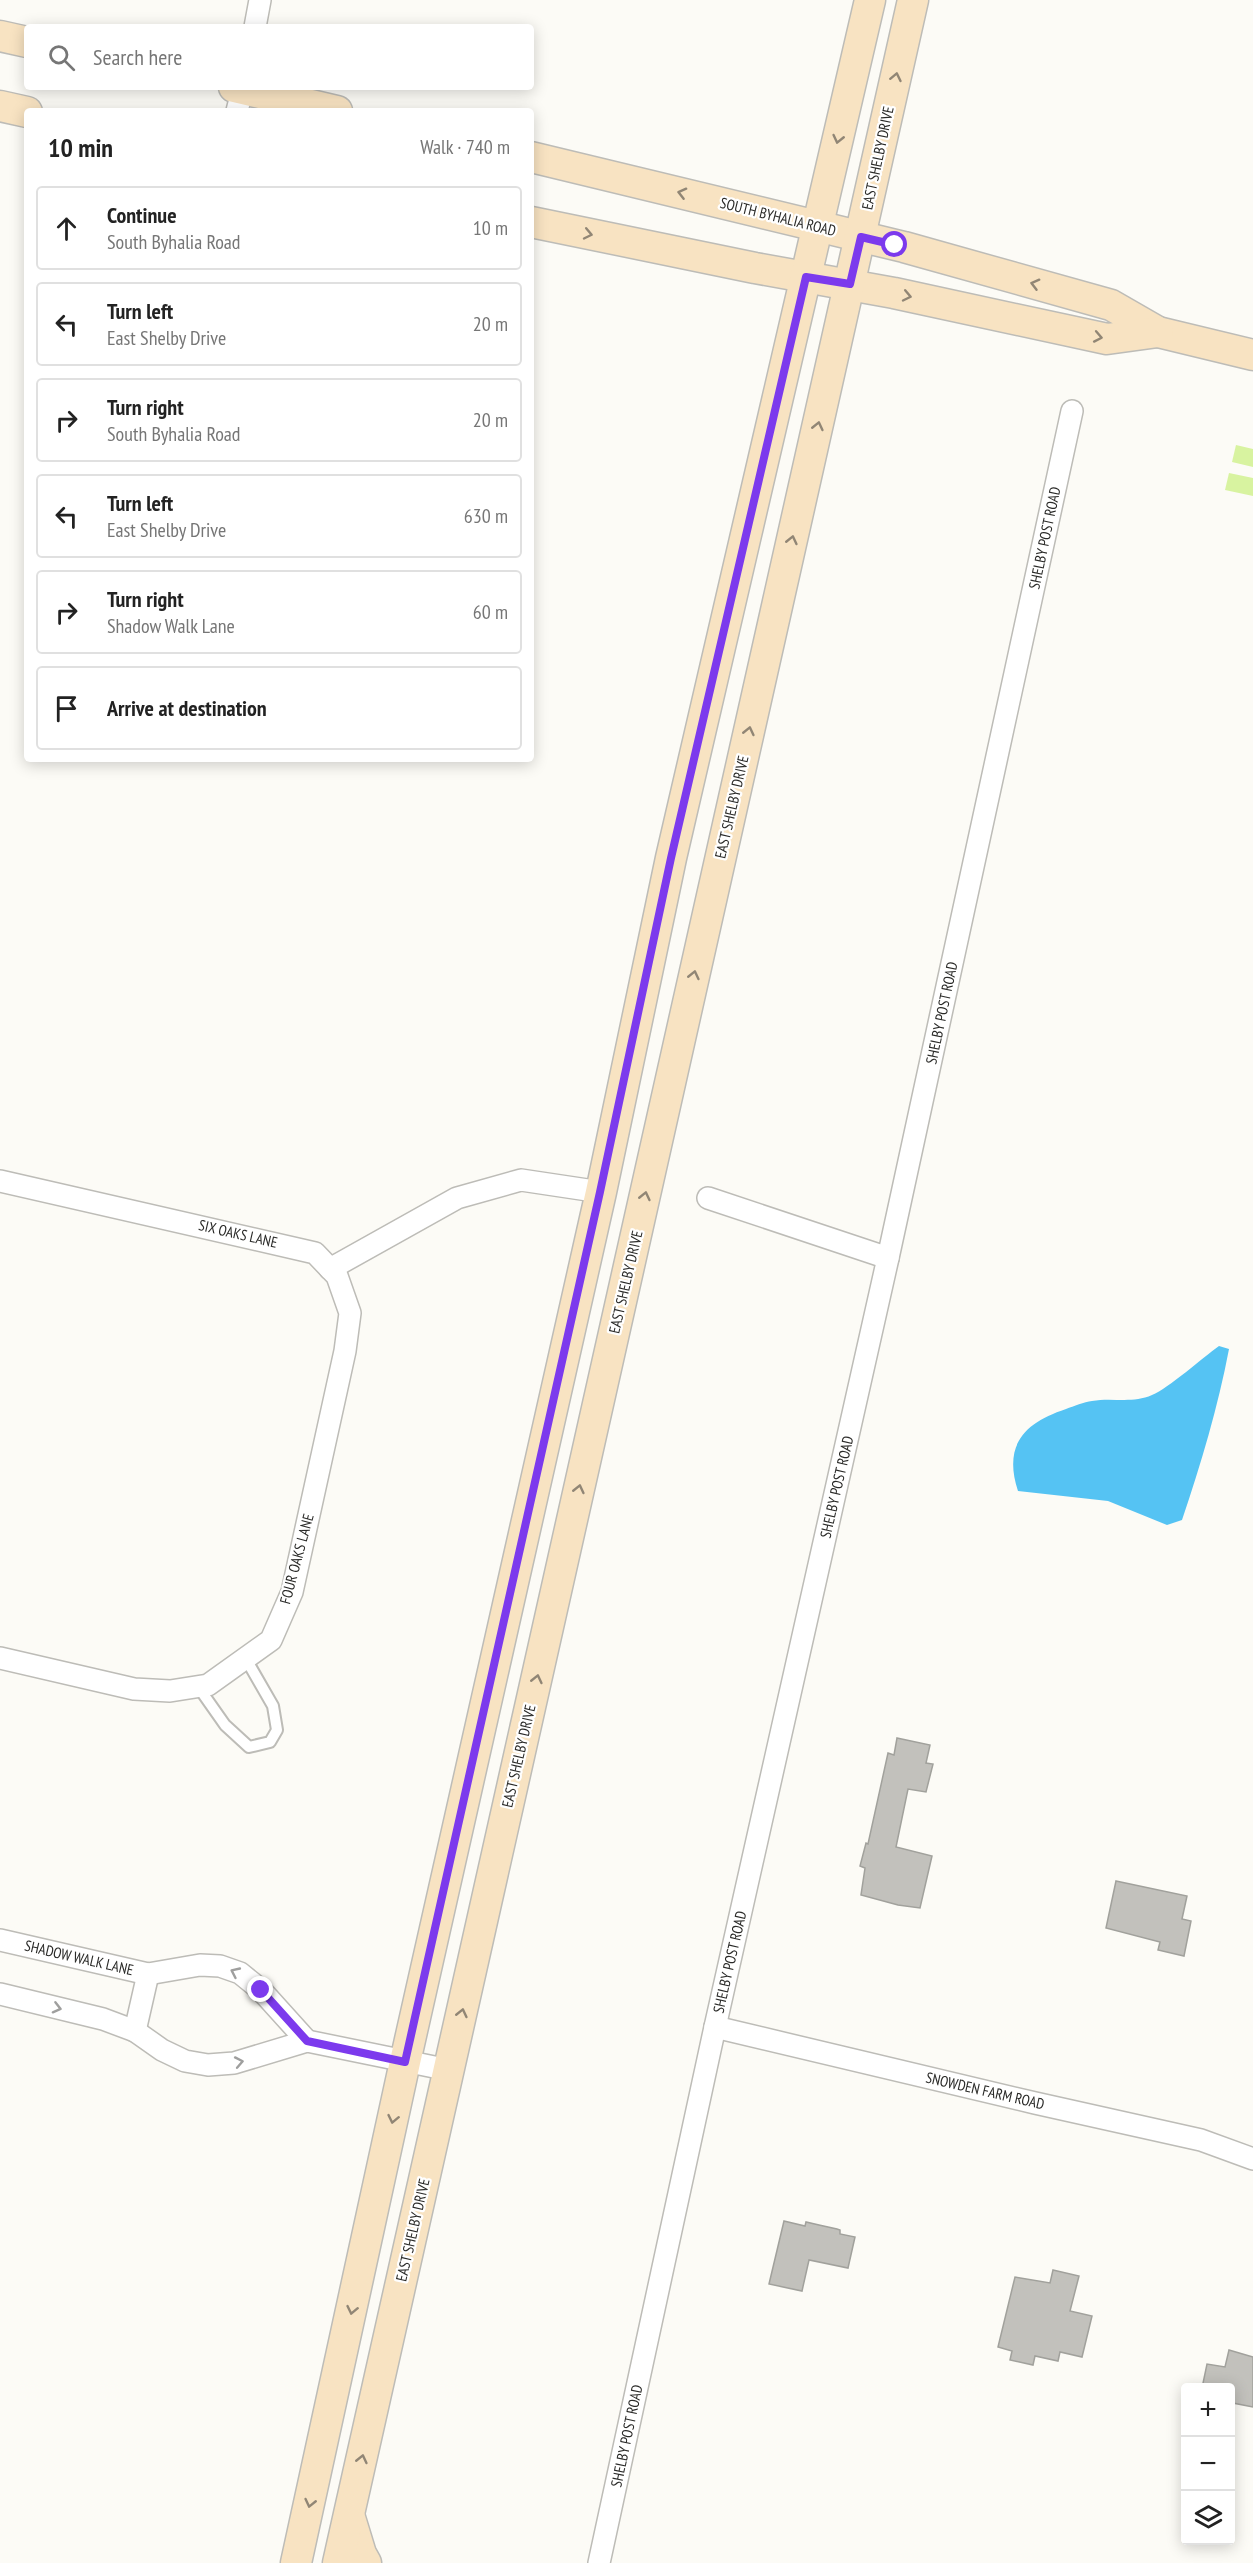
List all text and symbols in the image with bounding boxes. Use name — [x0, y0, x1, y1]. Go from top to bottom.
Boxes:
search box — [24, 24, 534, 90]
icon: search — [45, 41, 78, 74]
text: Search here — [93, 43, 182, 71]
one-way arrow — [889, 72, 902, 82]
street label: EAST SHELBY DRIVE — [857, 104, 898, 211]
text: 10 min — [48, 131, 113, 164]
text: Walk · 740 m — [420, 134, 510, 160]
one-way arrow — [833, 134, 846, 144]
one-way arrow — [677, 187, 687, 200]
street label: SOUTH BYHALIA ROAD — [718, 193, 838, 240]
text: Continue — [107, 201, 177, 229]
icon: ahead — [50, 212, 83, 245]
text: 10 m — [473, 215, 508, 241]
one-way arrow — [583, 227, 593, 240]
text: South Byhalia Road — [107, 229, 241, 255]
route start — [881, 231, 907, 257]
one-way arrow — [1030, 279, 1041, 291]
one-way arrow — [902, 289, 912, 302]
text: Turn left — [107, 297, 173, 325]
icon: left — [50, 308, 83, 341]
text: 20 m — [473, 311, 508, 337]
text: East Shelby Drive — [107, 325, 226, 351]
one-way arrow — [1093, 330, 1103, 343]
text: Turn right — [107, 393, 184, 421]
icon: right — [50, 404, 83, 437]
text: 20 m — [473, 407, 508, 433]
text: South Byhalia Road — [107, 421, 241, 447]
one-way arrow — [810, 422, 823, 432]
street label: SHELBY POST ROAD — [1024, 485, 1065, 591]
text: Turn left — [107, 489, 173, 517]
icon: left — [50, 500, 83, 533]
text: 630 m — [464, 503, 508, 529]
text: East Shelby Drive — [107, 517, 226, 543]
one-way arrow — [785, 536, 798, 546]
text: Turn right — [107, 585, 184, 613]
icon: right — [50, 596, 83, 629]
text: 60 m — [473, 599, 508, 625]
text: Shadow Walk Lane — [107, 613, 235, 639]
icon: arrive — [50, 692, 83, 725]
text: Arrive at destination — [107, 694, 267, 722]
one-way arrow — [742, 726, 755, 736]
street label: EAST SHELBY DRIVE — [710, 753, 753, 860]
street label: SHELBY POST ROAD — [921, 960, 962, 1066]
one-way arrow — [687, 971, 700, 981]
one-way arrow — [638, 1191, 651, 1201]
street label: SIX OAKS LANE — [197, 1215, 279, 1252]
street label: EAST SHELBY DRIVE — [604, 1228, 647, 1335]
street label: SHELBY POST ROAD — [816, 1434, 858, 1540]
one-way arrow — [572, 1484, 585, 1494]
street label: FOUR OAKS LANE — [275, 1512, 318, 1606]
one-way arrow — [529, 1674, 542, 1684]
street label: EAST SHELBY DRIVE — [497, 1702, 540, 1809]
street label: SHELBY POST ROAD — [709, 1909, 751, 2015]
street label: SHADOW WALK LANE — [23, 1936, 135, 1979]
one-way arrow — [230, 1968, 241, 1980]
route end — [247, 1976, 273, 2002]
one-way arrow — [52, 2000, 62, 2013]
one-way arrow — [455, 2008, 468, 2018]
one-way arrow — [234, 2056, 244, 2069]
street label: SNOWDEN FARM ROAD — [924, 2068, 1046, 2113]
one-way arrow — [387, 2114, 400, 2124]
street label: EAST SHELBY DRIVE — [391, 2176, 434, 2283]
one-way arrow — [346, 2304, 359, 2314]
street label: SHELBY POST ROAD — [606, 2383, 647, 2489]
map controls — [1181, 2383, 1235, 2545]
button: + — [1181, 2383, 1235, 2437]
button: − — [1181, 2437, 1235, 2491]
one-way arrow — [355, 2454, 368, 2464]
button: layers — [1181, 2491, 1235, 2545]
one-way arrow — [304, 2497, 317, 2507]

